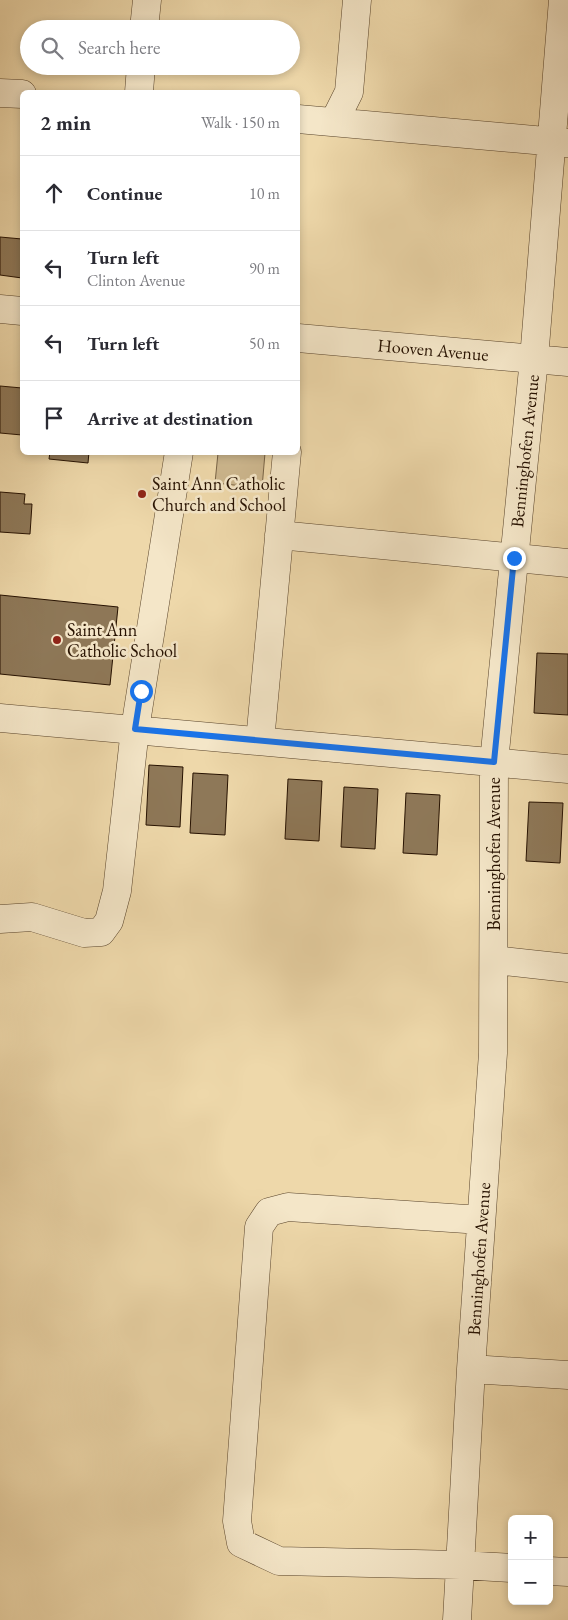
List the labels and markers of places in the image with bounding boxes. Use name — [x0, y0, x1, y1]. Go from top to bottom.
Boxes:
place label: Saint Ann Catholic Church and School — [152, 472, 286, 516]
marker: Saint Ann Catholic Church and School — [136, 488, 148, 500]
place label: Saint Ann Catholic School — [67, 618, 177, 662]
marker: Saint Ann Catholic School — [51, 634, 63, 646]

